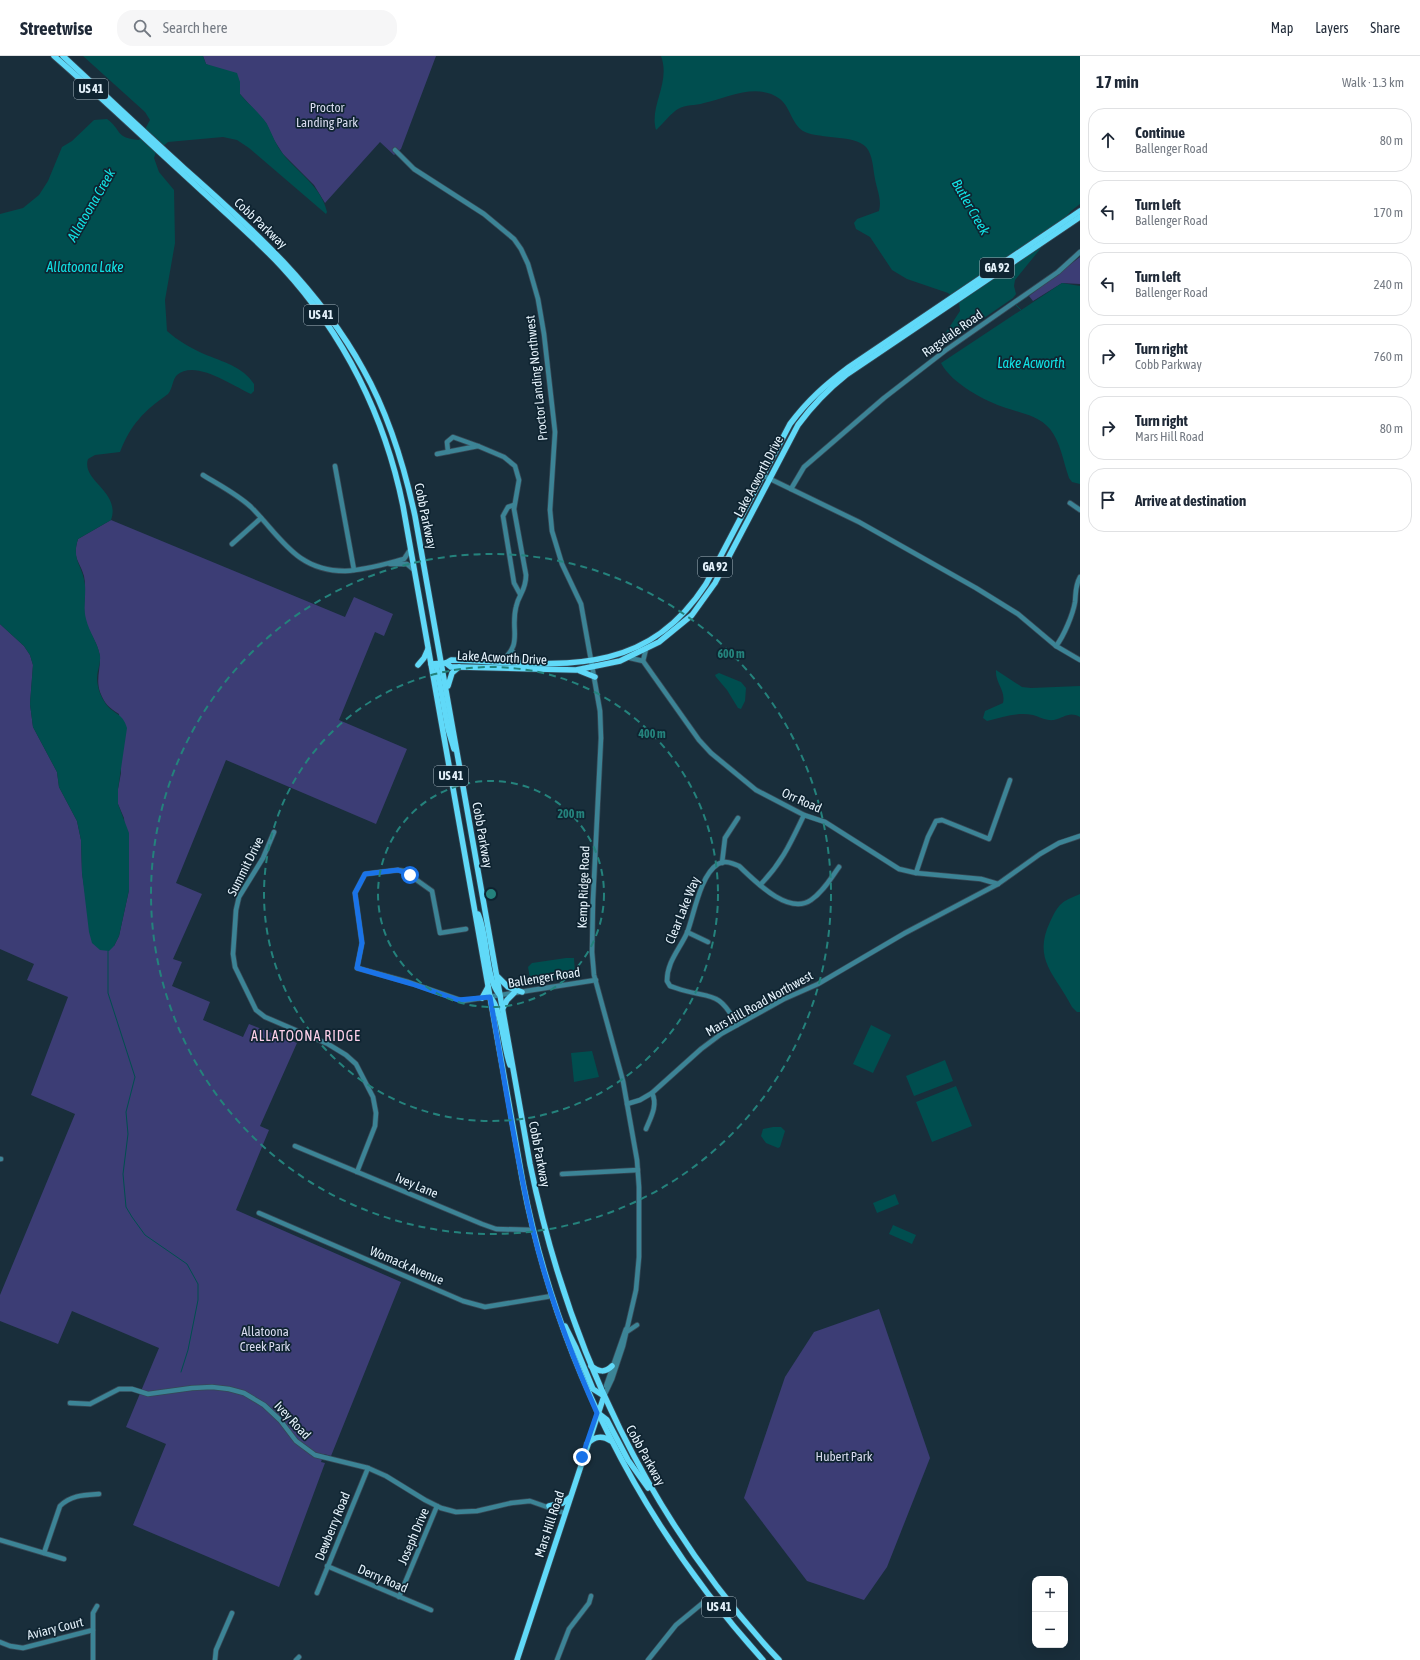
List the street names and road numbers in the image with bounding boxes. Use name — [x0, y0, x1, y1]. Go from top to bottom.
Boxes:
road number: US 41 — [74, 79, 108, 99]
street label: Cobb Parkway — [231, 195, 291, 252]
road number: GA 92 — [980, 258, 1014, 278]
road number: US 41 — [304, 305, 338, 325]
street label: Ragsdale Road — [919, 307, 986, 360]
street label: Proctor Landing Northwest — [522, 314, 551, 441]
street label: Lake Acworth Drive — [731, 433, 786, 519]
street label: Cobb Parkway — [411, 482, 440, 551]
road number: GA 92 — [698, 557, 732, 577]
street label: Lake Acworth Drive — [457, 648, 547, 667]
road number: US 41 — [434, 766, 468, 786]
street label: Orr Road — [780, 785, 824, 816]
street label: Cobb Parkway — [469, 801, 496, 870]
street label: Summit Drive — [224, 834, 267, 898]
street label: Kemp Ridge Road — [575, 845, 592, 929]
street label: Clear Lake Way — [662, 874, 703, 946]
street label: Ballenger Road — [507, 964, 581, 991]
street label: Mars Hill Road Northwest — [703, 968, 816, 1039]
street label: Cobb Parkway — [526, 1120, 553, 1189]
street label: Ivey Lane — [393, 1170, 440, 1201]
street label: Womack Avenue — [368, 1243, 446, 1288]
street label: Ivey Road — [271, 1398, 314, 1442]
street label: Cobb Parkway — [623, 1422, 669, 1489]
street label: Mars Hill Road — [532, 1489, 567, 1559]
street label: Dewberry Road — [312, 1490, 353, 1563]
street label: Joseph Drive — [395, 1505, 432, 1567]
street label: Derry Road — [356, 1561, 410, 1596]
road number: US 41 — [702, 1597, 736, 1617]
street label: Aviary Court — [25, 1614, 85, 1643]

